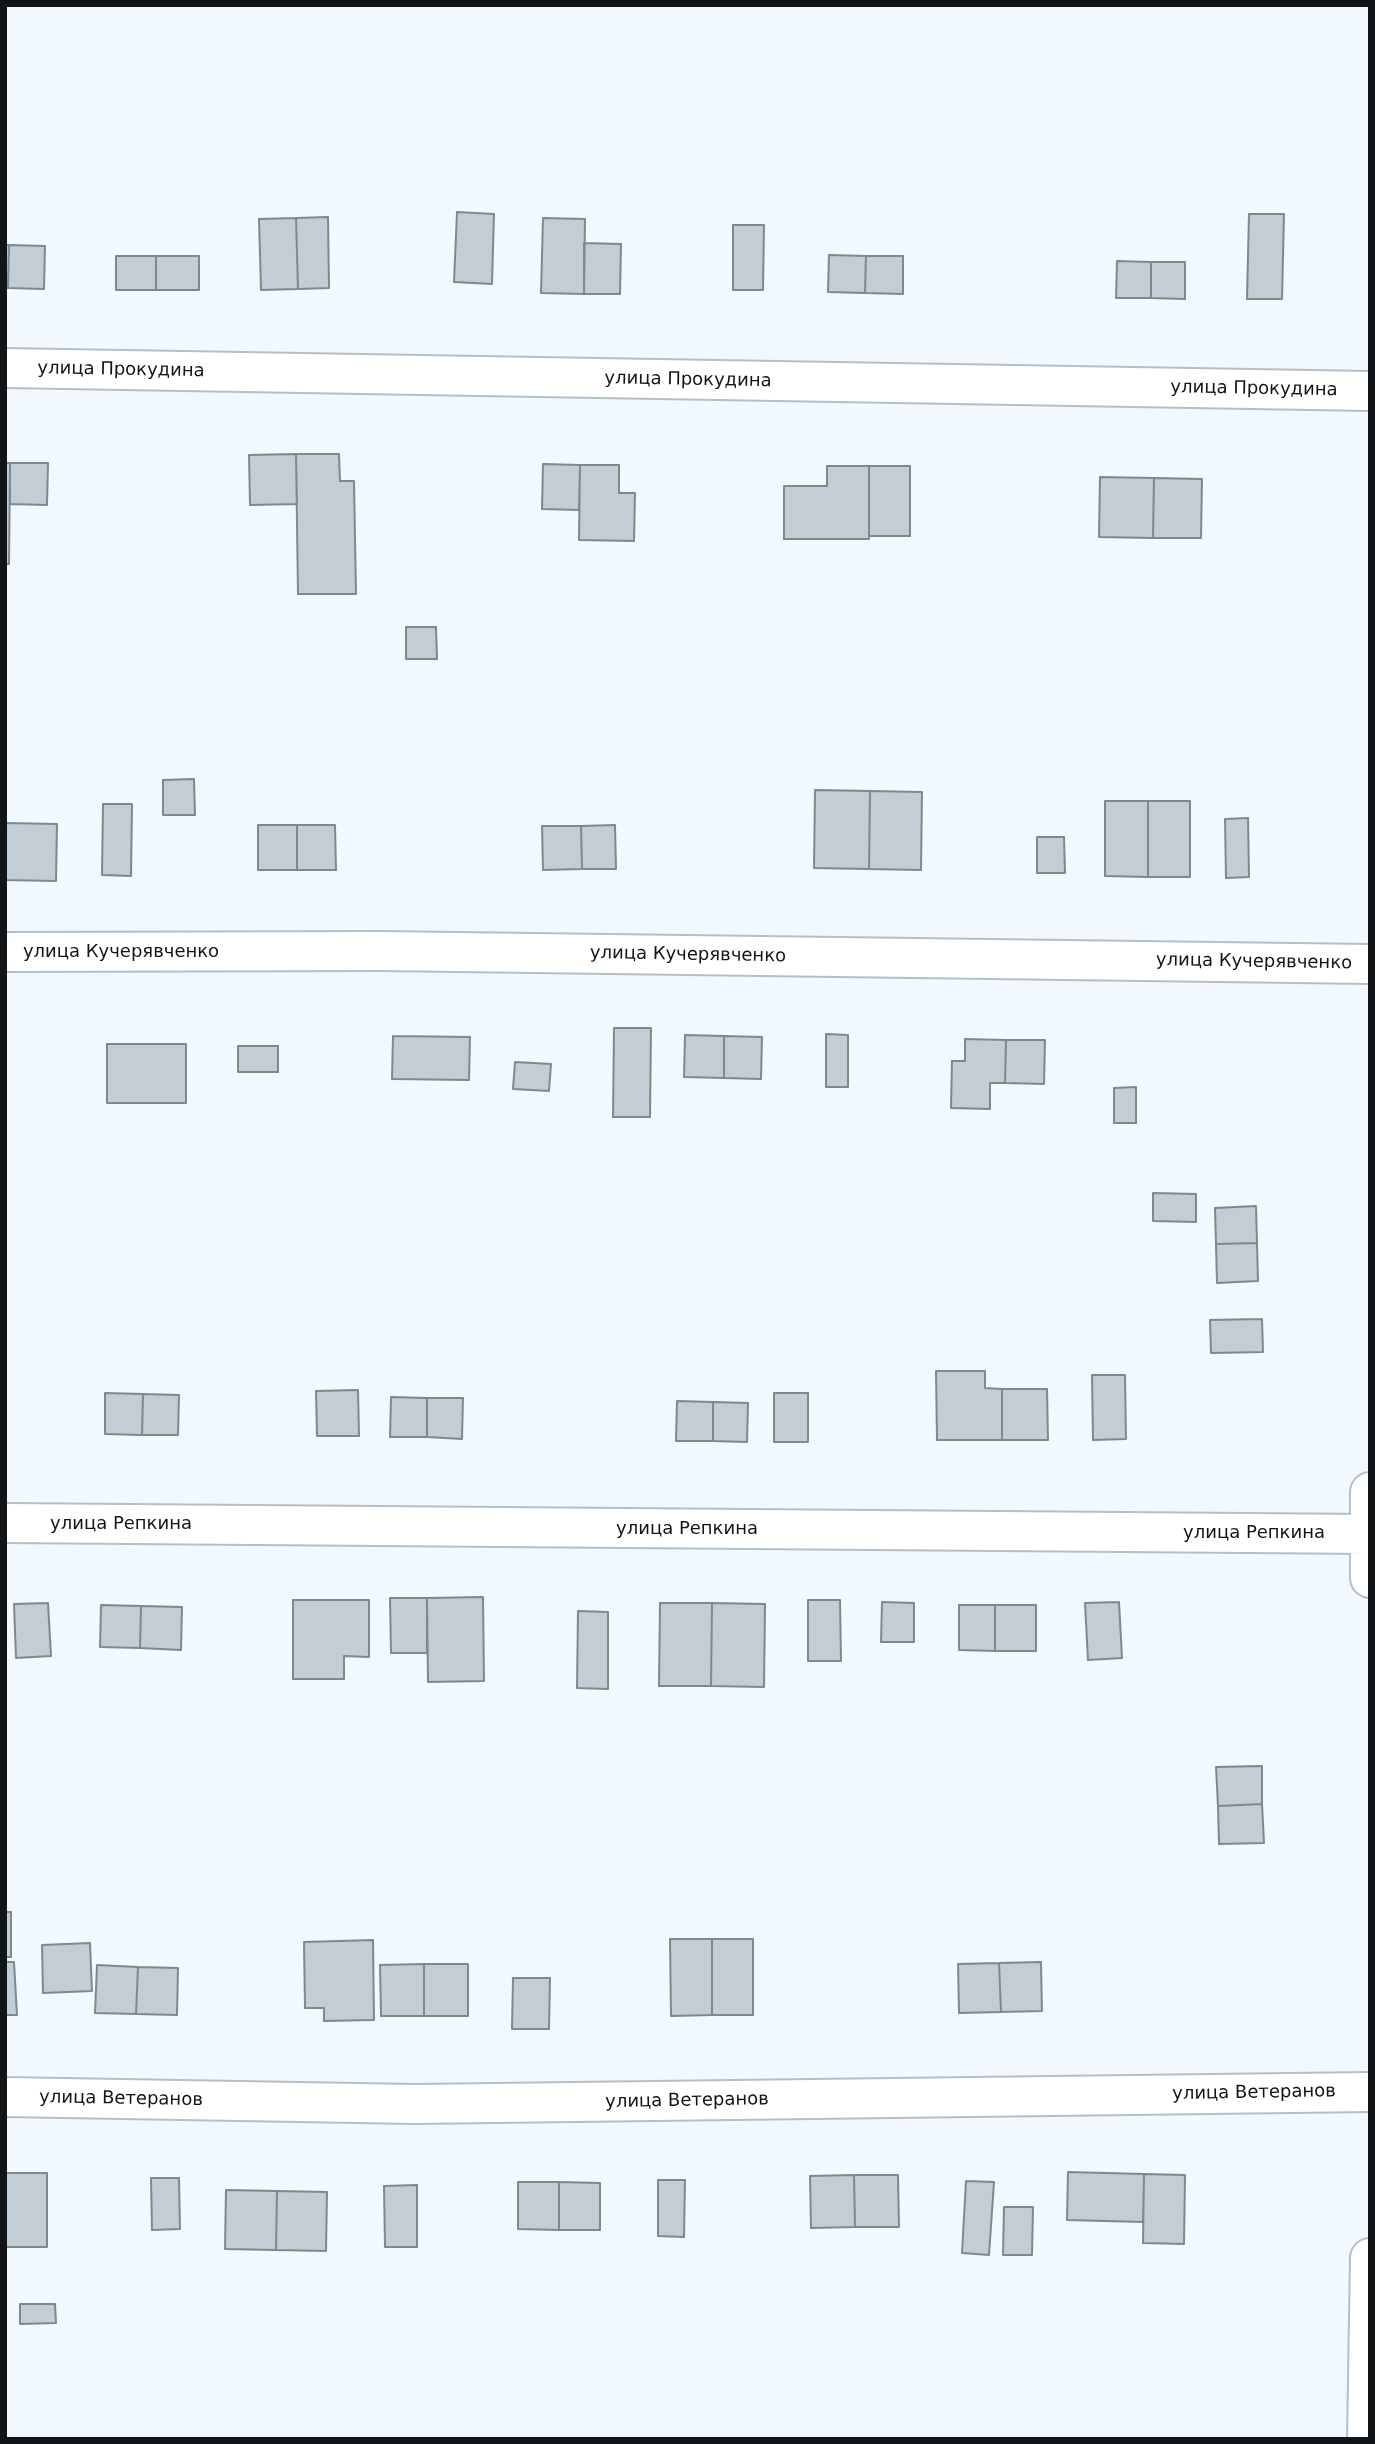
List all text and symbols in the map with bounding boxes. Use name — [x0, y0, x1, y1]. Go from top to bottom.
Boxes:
street label: улица Прокудина — [37, 358, 205, 382]
street label: улица Прокудина — [604, 368, 772, 392]
street label: улица Прокудина — [1170, 377, 1338, 401]
street label: улица Кучерявченко — [23, 941, 219, 963]
street label: улица Кучерявченко — [590, 942, 786, 968]
street label: улица Кучерявченко — [1156, 949, 1352, 975]
street label: улица Репкина — [50, 1513, 192, 1535]
street label: улица Репкина — [616, 1518, 758, 1540]
street label: улица Репкина — [1183, 1522, 1325, 1544]
street label: улица Ветеранов — [1172, 2081, 1336, 2105]
street label: улица Ветеранов — [39, 2087, 203, 2111]
street label: улица Ветеранов — [605, 2089, 769, 2113]

